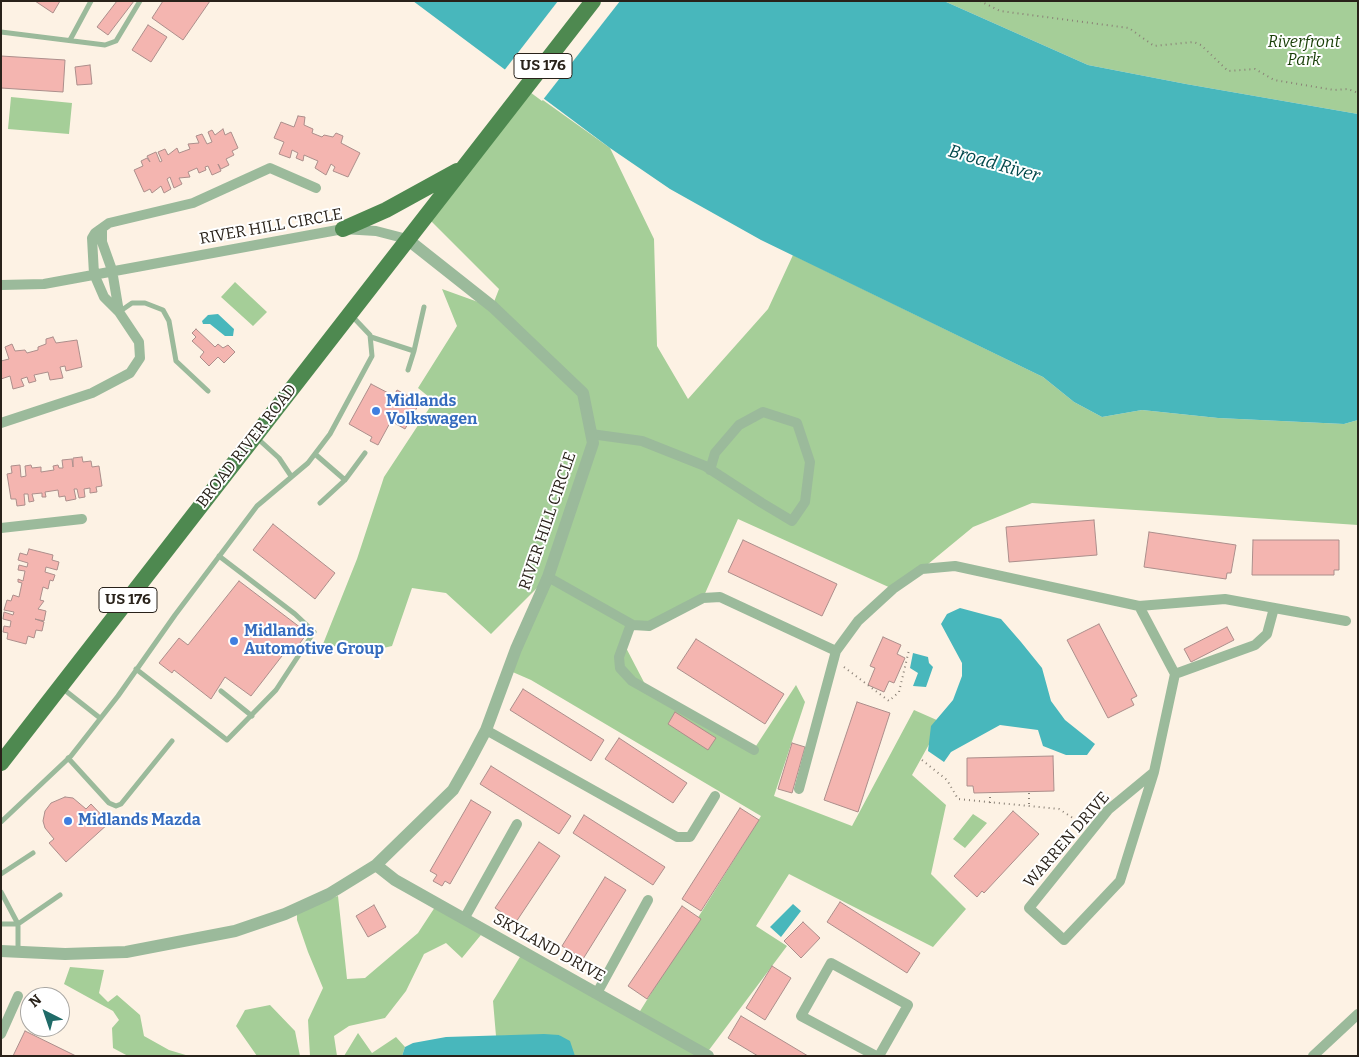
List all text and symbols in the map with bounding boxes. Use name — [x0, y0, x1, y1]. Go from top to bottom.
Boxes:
park label: Riverfront Park — [1268, 33, 1340, 71]
road number: US 176 — [514, 54, 572, 78]
water label: Broad River — [946, 141, 1042, 187]
street label: RIVER HILL CIRCLE — [198, 205, 344, 249]
street label: BROAD RIVER ROAD — [193, 380, 301, 512]
place label: Midlands Volkswagen — [386, 392, 477, 430]
marker: Midlands Volkswagen — [370, 405, 382, 417]
street label: RIVER HILL CIRCLE — [515, 449, 581, 593]
road number: US 176 — [99, 588, 157, 612]
place label: Midlands Automotive Group — [244, 622, 384, 660]
marker: Midlands Automotive Group — [228, 635, 240, 647]
street label: WARREN DRIVE — [1020, 788, 1114, 892]
place label: Midlands Mazda — [78, 811, 201, 831]
marker: Midlands Mazda — [62, 815, 74, 827]
street label: SKYLAND DRIVE — [490, 909, 608, 987]
north arrow — [20, 987, 70, 1037]
text: N — [26, 991, 45, 1011]

